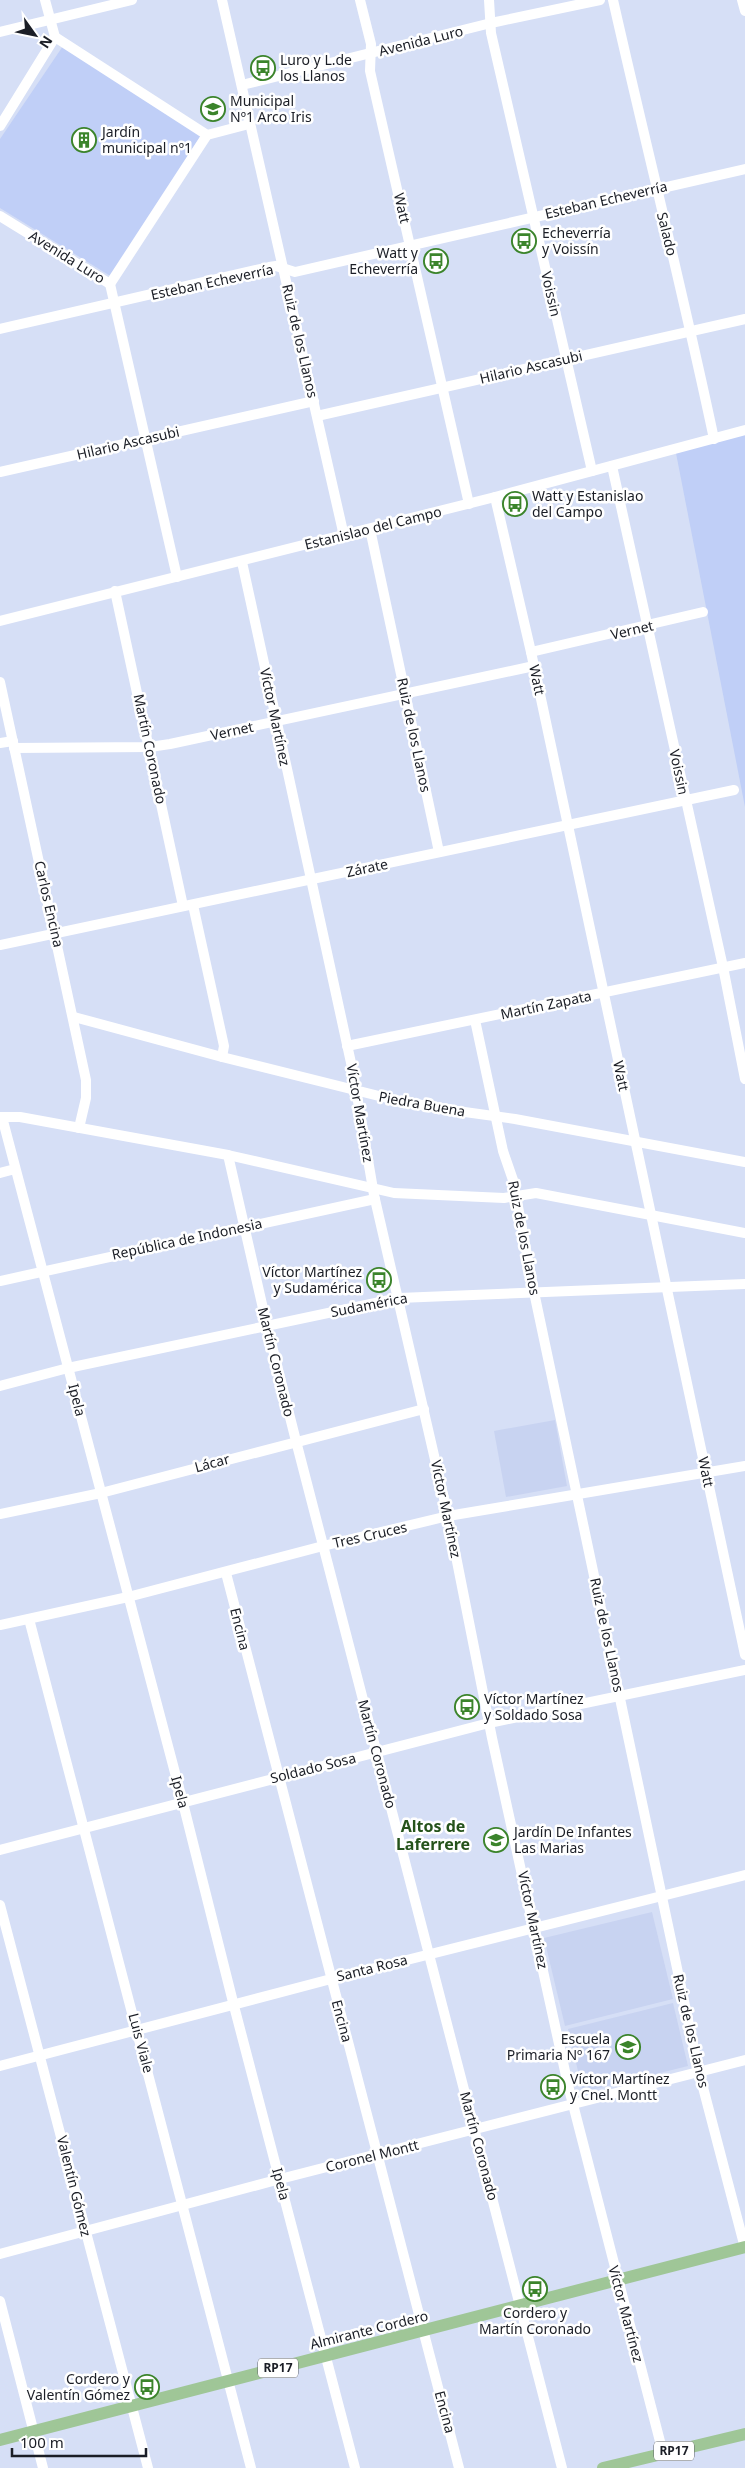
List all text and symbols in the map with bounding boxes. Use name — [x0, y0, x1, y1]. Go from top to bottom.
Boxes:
north arrow — [10, 10, 60, 60]
street label: Avenida Luro — [377, 21, 465, 60]
text: N — [35, 32, 57, 52]
place label: Luro y L.de los Llanos — [280, 50, 352, 85]
bus stop icon: Luro y L.de los Llanos — [250, 55, 276, 81]
place label: Municipal Nº1 Arco Iris — [230, 91, 312, 126]
school or university icon: Municipal Nº1 Arco Iris — [200, 96, 226, 122]
place label: Jardín municipal nº1 — [100, 122, 192, 157]
building icon: Jardín municipal nº1 — [71, 127, 97, 153]
street label: Esteban Echeverría — [543, 176, 669, 223]
street label: Watt — [390, 191, 415, 225]
street label: Salado — [653, 210, 682, 258]
place label: Echeverría y Voissín — [542, 223, 611, 258]
street label: Avenida Luro — [26, 226, 109, 287]
bus stop icon: Echeverría y Voissín — [511, 228, 537, 254]
place label: Watt y Echeverría — [349, 243, 419, 278]
bus stop icon: Watt y Echeverría — [423, 248, 449, 274]
street label: Esteban Echeverría — [149, 259, 275, 304]
street label: Voissin — [537, 269, 566, 318]
street label: Ruiz de los Llanos — [278, 282, 323, 400]
street label: Hilario Ascasubi — [478, 345, 584, 388]
street label: Hilario Ascasubi — [75, 421, 181, 464]
place label: Watt y Estanislao del Campo — [532, 486, 643, 521]
bus stop icon: Watt y Estanislao del Campo — [502, 491, 528, 517]
street label: Estanislao del Campo — [302, 501, 443, 554]
street label: Vernet — [609, 615, 655, 644]
street label: Watt — [525, 663, 550, 697]
street label: Víctor Martínez — [256, 666, 295, 768]
street label: Ruiz de los Llanos — [393, 676, 436, 794]
street label: Martín Coronado — [130, 692, 171, 806]
street label: Vernet — [209, 717, 255, 744]
street label: Voissin — [665, 747, 694, 796]
street label: Zárate — [344, 854, 390, 881]
street label: Carlos Encina — [30, 859, 69, 949]
street label: Martín Zapata — [499, 986, 593, 1023]
street label: Watt — [609, 1059, 634, 1093]
street label: Víctor Martínez — [342, 1062, 379, 1164]
street label: Piedra Buena — [377, 1087, 467, 1120]
street label: Ruiz de los Llanos — [504, 1179, 545, 1297]
street label: República de Indonesia — [110, 1213, 264, 1264]
place label: Víctor Martínez y Sudamérica — [262, 1262, 362, 1297]
bus stop icon: Víctor Martínez y Sudamérica — [366, 1267, 392, 1293]
street label: Sudamérica — [329, 1288, 409, 1321]
street label: Martín Coronado — [254, 1305, 299, 1419]
street label: Ipela — [64, 1382, 91, 1418]
street label: Lácar — [192, 1449, 232, 1476]
street label: Watt — [694, 1455, 719, 1489]
street label: Víctor Martínez — [427, 1458, 466, 1560]
street label: Tres Cruces — [331, 1517, 409, 1552]
street label: Ruiz de los Llanos — [586, 1576, 629, 1694]
street label: Encina — [226, 1606, 255, 1652]
place label: Víctor Martínez y Soldado Sosa — [484, 1689, 584, 1724]
bus stop icon: Víctor Martínez y Soldado Sosa — [454, 1694, 480, 1720]
street label: Martín Coronado — [354, 1697, 401, 1811]
street label: Soldado Sosa — [268, 1748, 358, 1787]
street label: Ipela — [167, 1774, 194, 1810]
district label: Altos de Laferrere — [396, 1815, 470, 1855]
place label: Jardín De Infantes Las Marias — [512, 1822, 632, 1857]
school or university icon: Jardín De Infantes Las Marias — [483, 1827, 509, 1853]
street label: Víctor Martínez — [514, 1869, 553, 1971]
street label: Santa Rosa — [334, 1950, 409, 1986]
street label: Ruiz de los Llanos — [669, 1972, 714, 2090]
street label: Encina — [328, 1998, 357, 2044]
street label: Luis Viale — [124, 2011, 159, 2075]
place label: Escuela Primaria Nº 167 — [507, 2029, 610, 2064]
school or university icon: Escuela Primaria Nº 167 — [615, 2034, 641, 2060]
place label: Víctor Martínez y Cnel. Montt — [570, 2069, 670, 2104]
bus stop icon: Víctor Martínez y Cnel. Montt — [540, 2074, 566, 2100]
street label: Martín Coronado — [456, 2089, 503, 2203]
street label: Valentín Gómez — [53, 2134, 96, 2239]
street label: Coronel Montt — [323, 2135, 420, 2176]
street label: Ipela — [268, 2166, 295, 2202]
street label: Víctor Martínez — [604, 2263, 649, 2365]
bus stop icon: Cordero y Martín Coronado — [522, 2276, 548, 2302]
place label: Cordero y Martín Coronado — [479, 2303, 591, 2338]
street label: Almirante Cordero — [308, 2306, 430, 2353]
road number: RP17 — [258, 2358, 298, 2378]
place label: Cordero y Valentín Gómez — [27, 2369, 131, 2404]
bus stop icon: Cordero y Valentín Gómez — [134, 2374, 160, 2400]
street label: Encina — [431, 2389, 460, 2435]
scale bar — [12, 2426, 146, 2458]
text: 100 m — [20, 2432, 64, 2452]
road number: RP17 — [654, 2442, 694, 2460]

